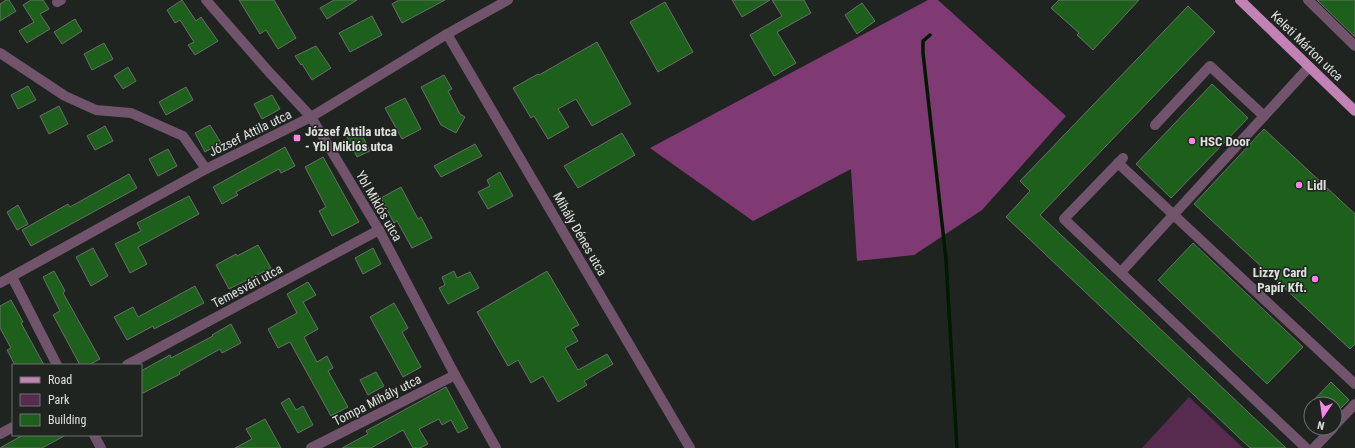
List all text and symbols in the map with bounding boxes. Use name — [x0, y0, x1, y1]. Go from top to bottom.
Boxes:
street label: Keleti Márton utca — [1268, 8, 1346, 84]
street label: József Attila utca — [206, 106, 294, 160]
place label: József Attila utca - Ybl Miklós utca — [305, 124, 397, 154]
marker: József Attila utca - Ybl Miklós utca — [292, 133, 302, 143]
place label: HSC Door — [1200, 134, 1251, 149]
marker: HSC Door — [1187, 136, 1197, 146]
street label: Ybl Miklós utca — [353, 168, 405, 244]
place label: Lidl — [1307, 178, 1326, 193]
marker: Lidl — [1294, 180, 1304, 190]
street label: Mihály Dénes utca — [550, 190, 610, 278]
street label: Temesvári utca — [209, 261, 285, 311]
place label: Lizzy Card Papír Kft. — [1253, 265, 1307, 295]
marker: Lizzy Card Papír Kft. — [1310, 274, 1320, 284]
legend — [12, 364, 142, 436]
street label: Tompa Mihály utca — [330, 371, 424, 429]
text: Road — [48, 373, 72, 387]
text: Park — [48, 393, 70, 407]
north arrow — [1303, 396, 1343, 436]
text: Building — [48, 413, 86, 427]
text: N — [1316, 418, 1326, 432]

